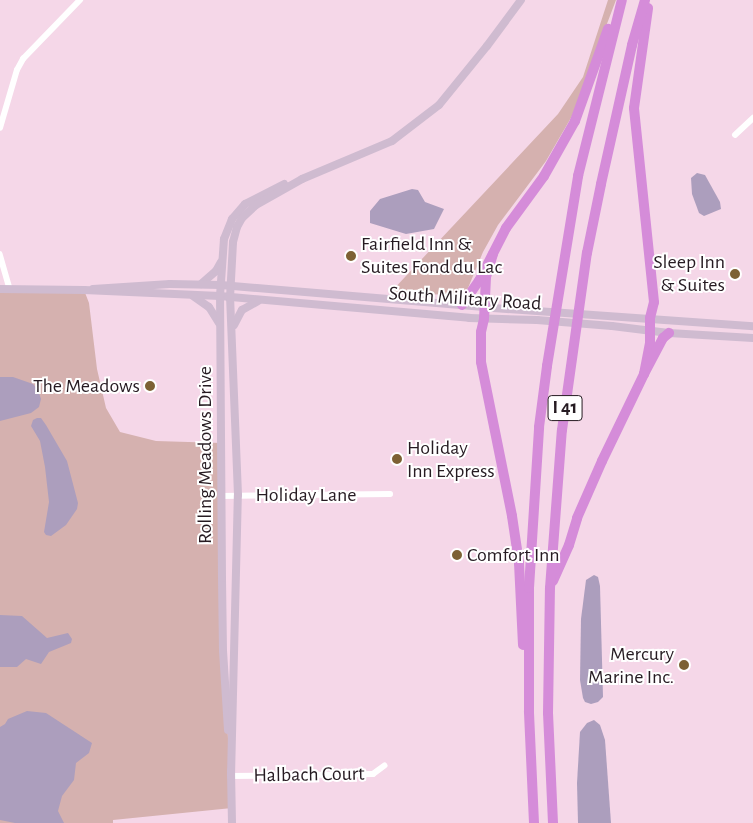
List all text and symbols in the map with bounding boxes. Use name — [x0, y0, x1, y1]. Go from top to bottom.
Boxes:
place label: Fairfield Inn & Suites Fond du Lac — [361, 233, 502, 280]
marker: Fairfield Inn & Suites Fond du Lac — [345, 250, 357, 262]
place label: Sleep Inn & Suites — [653, 250, 725, 297]
marker: Sleep Inn & Suites — [729, 268, 741, 280]
street label: South Military Road — [388, 282, 542, 316]
street label: Rolling Meadows Drive — [193, 366, 217, 544]
place label: The Meadows — [33, 374, 140, 398]
marker: The Meadows — [144, 380, 156, 392]
road number: I 41 — [548, 392, 582, 424]
place label: Holiday Inn Express — [407, 436, 495, 483]
marker: Holiday Inn Express — [391, 453, 403, 465]
street label: Holiday Lane — [256, 483, 356, 507]
place label: Comfort Inn — [467, 543, 559, 567]
marker: Comfort Inn — [451, 549, 463, 561]
place label: Mercury Marine Inc. — [588, 642, 674, 689]
marker: Mercury Marine Inc. — [678, 659, 690, 671]
street label: Halbach Court — [253, 762, 365, 788]

